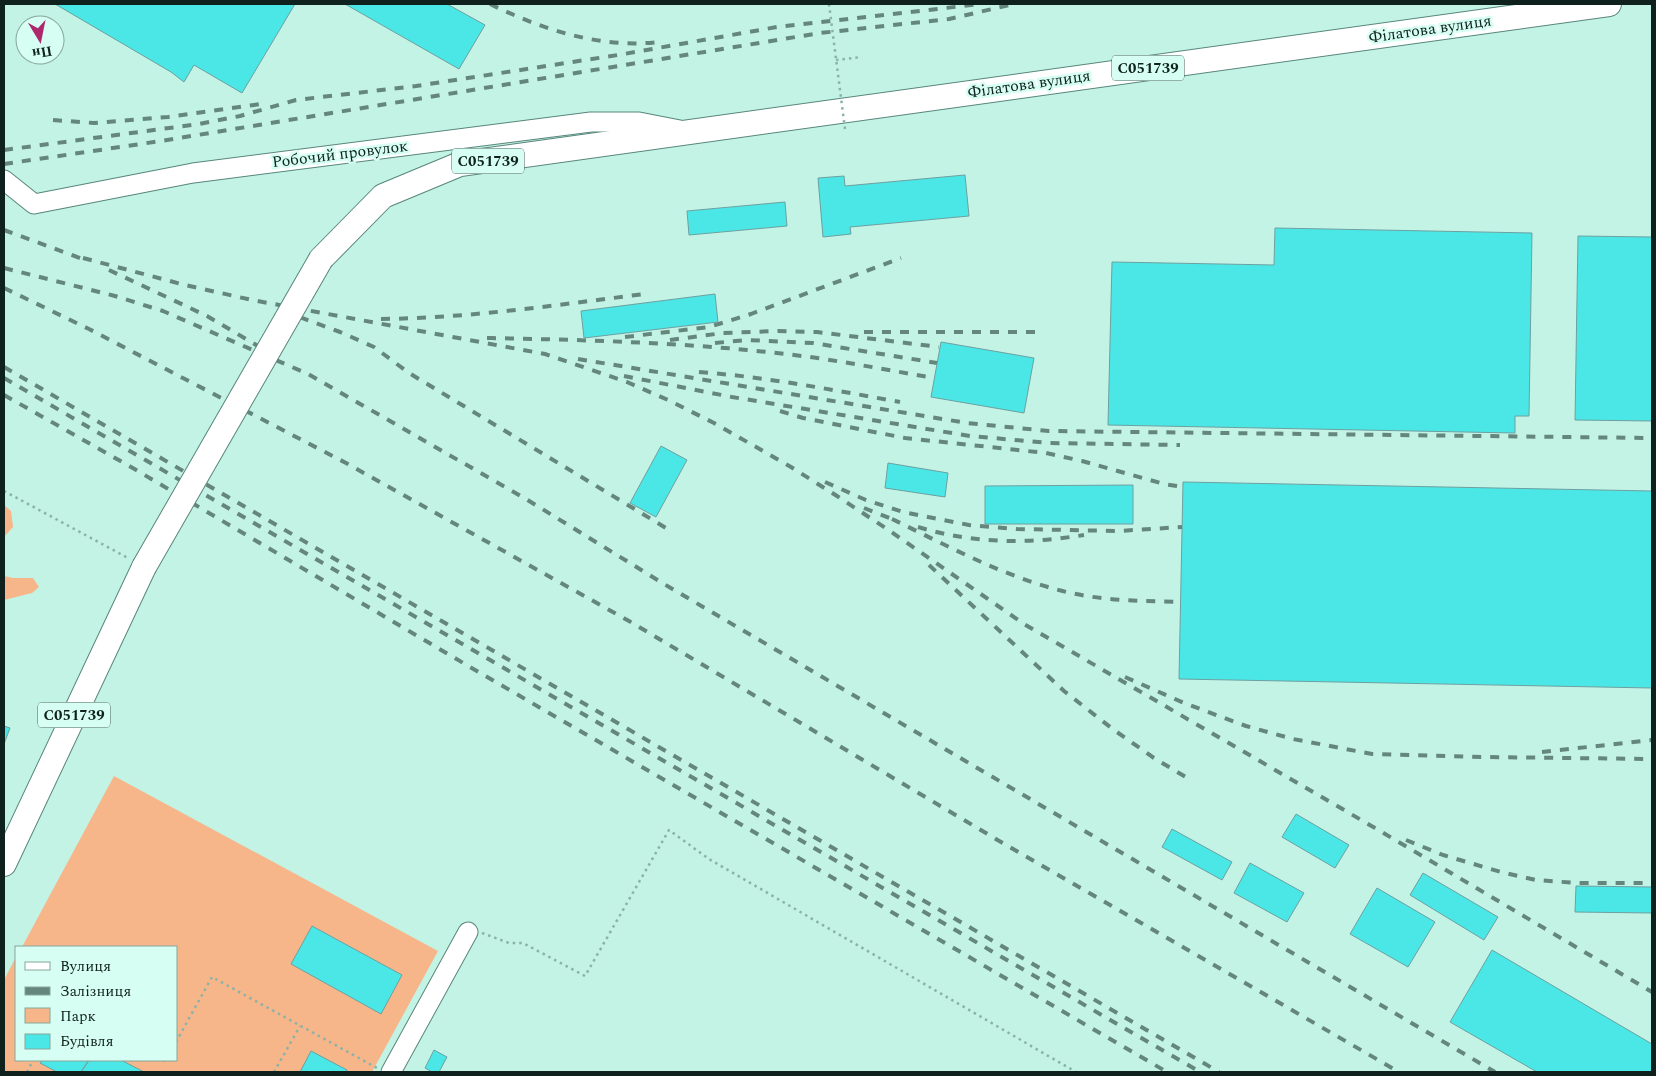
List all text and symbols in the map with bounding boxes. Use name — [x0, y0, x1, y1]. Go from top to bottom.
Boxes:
street label: Філатова вулиця — [1367, 9, 1493, 49]
north arrow — [15, 15, 65, 65]
text: Пн — [30, 40, 54, 64]
road number: С051739 — [1112, 56, 1184, 80]
street label: Філатова вулиця — [966, 64, 1092, 104]
street label: Робочий провулок — [271, 134, 409, 174]
road number: С051739 — [452, 148, 524, 174]
road number: С051739 — [38, 702, 110, 728]
legend — [15, 946, 178, 1061]
text: Вулиця — [60, 955, 111, 978]
text: Залізниця — [60, 980, 131, 1003]
text: Парк — [60, 1005, 96, 1028]
text: Будівля — [60, 1030, 114, 1053]

